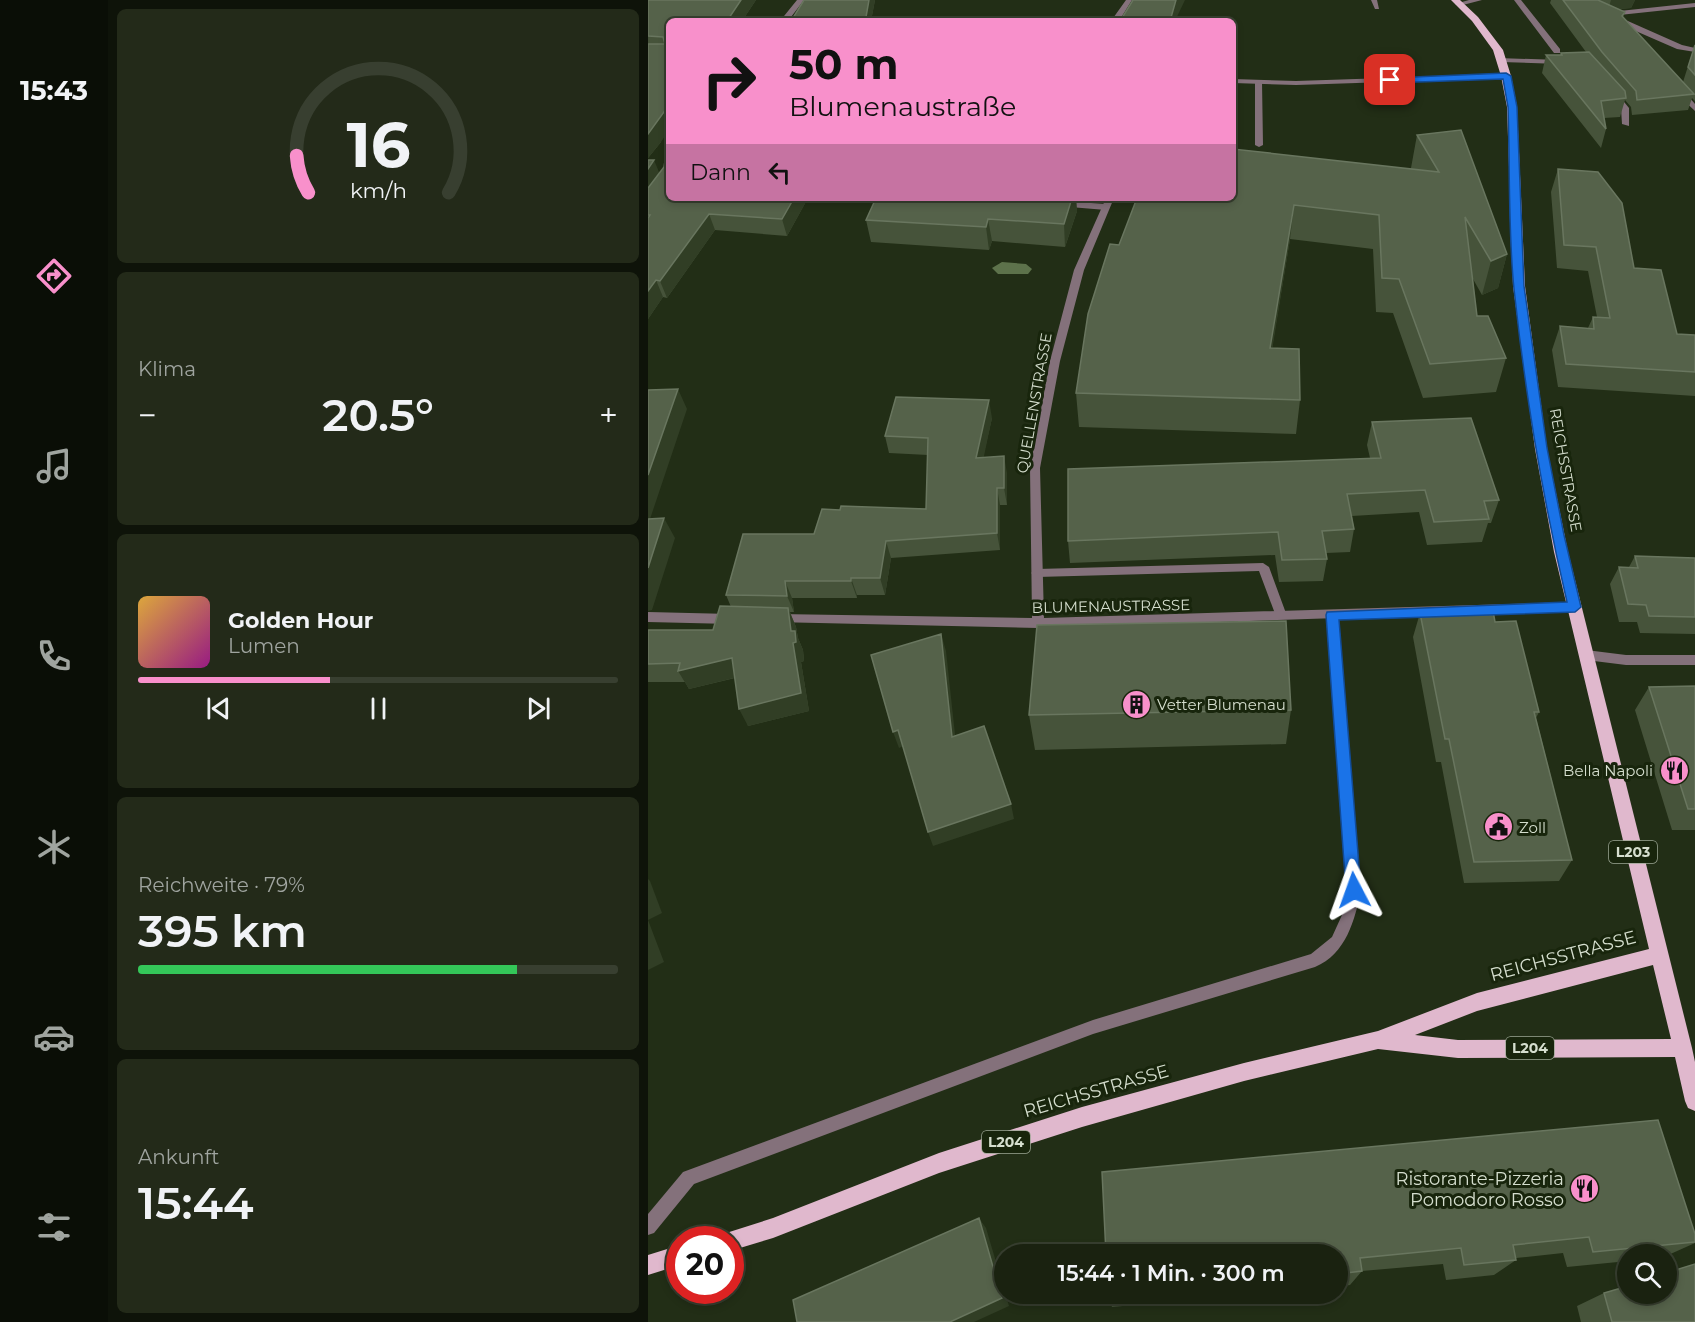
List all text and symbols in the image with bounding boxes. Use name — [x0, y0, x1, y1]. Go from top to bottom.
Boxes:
text: 50 m — [789, 38, 898, 90]
icon: right — [690, 42, 768, 120]
pin — [1364, 54, 1415, 105]
icon: arrive — [1373, 63, 1406, 96]
text: 15:43 — [20, 74, 88, 107]
text: Blumenaustraße — [789, 90, 1016, 123]
text: 16 — [346, 107, 410, 183]
icon: left — [763, 156, 796, 189]
text: Dann — [690, 159, 751, 186]
text: km/h — [349, 177, 407, 203]
icon: directions — [33, 255, 75, 297]
street label: QUELLENSTRASSE — [1012, 331, 1056, 475]
text: Klima — [138, 357, 196, 381]
text: 20.5° — [322, 387, 434, 442]
text: − — [138, 395, 157, 435]
text: + — [599, 395, 618, 435]
street label: REICHSSTRASSE — [1546, 407, 1586, 533]
icon: music — [33, 445, 75, 487]
street label: BLUMENAUSTRASSE — [1032, 595, 1190, 617]
text: Golden Hour — [228, 607, 373, 634]
text: Lumen — [228, 634, 300, 658]
icon: phone — [33, 635, 75, 677]
building icon: Vetter Blumenau — [1120, 688, 1152, 720]
icon: previous — [202, 692, 235, 725]
icon: pause — [362, 692, 395, 725]
icon: next — [522, 692, 555, 725]
place label: Vetter Blumenau — [1157, 695, 1286, 714]
restaurant icon: Bella Napoli — [1658, 754, 1690, 786]
place label: Bella Napoli — [1563, 761, 1653, 780]
public building icon: Zoll — [1482, 811, 1514, 843]
place label: Zoll — [1519, 818, 1546, 837]
icon: climate — [33, 826, 75, 868]
road number: L203 — [1609, 841, 1657, 863]
position arrow — [1322, 858, 1386, 922]
text: Reichweite · 79% — [138, 873, 305, 897]
text: 395 km — [138, 903, 307, 958]
street label: REICHSSTRASSE — [1488, 926, 1638, 986]
icon: car — [33, 1016, 75, 1058]
road number: L204 — [1506, 1037, 1554, 1059]
street label: REICHSSTRASSE — [1021, 1060, 1171, 1122]
road number: L204 — [982, 1131, 1030, 1153]
text: Ankunft — [138, 1145, 219, 1169]
place label: Ristorante-Pizzeria Pomodoro Rosso — [1396, 1168, 1564, 1211]
restaurant icon: Ristorante-Pizzeria Pomodoro Rosso — [1569, 1173, 1601, 1205]
text: 15:44 — [138, 1175, 254, 1230]
icon: filters — [33, 1206, 75, 1248]
speed limit sign: 20 — [666, 1226, 744, 1304]
map controls — [1617, 1244, 1677, 1304]
button: search — [1617, 1244, 1677, 1304]
text: 15:44 · 1 Min. · 300 m — [1057, 1260, 1285, 1287]

